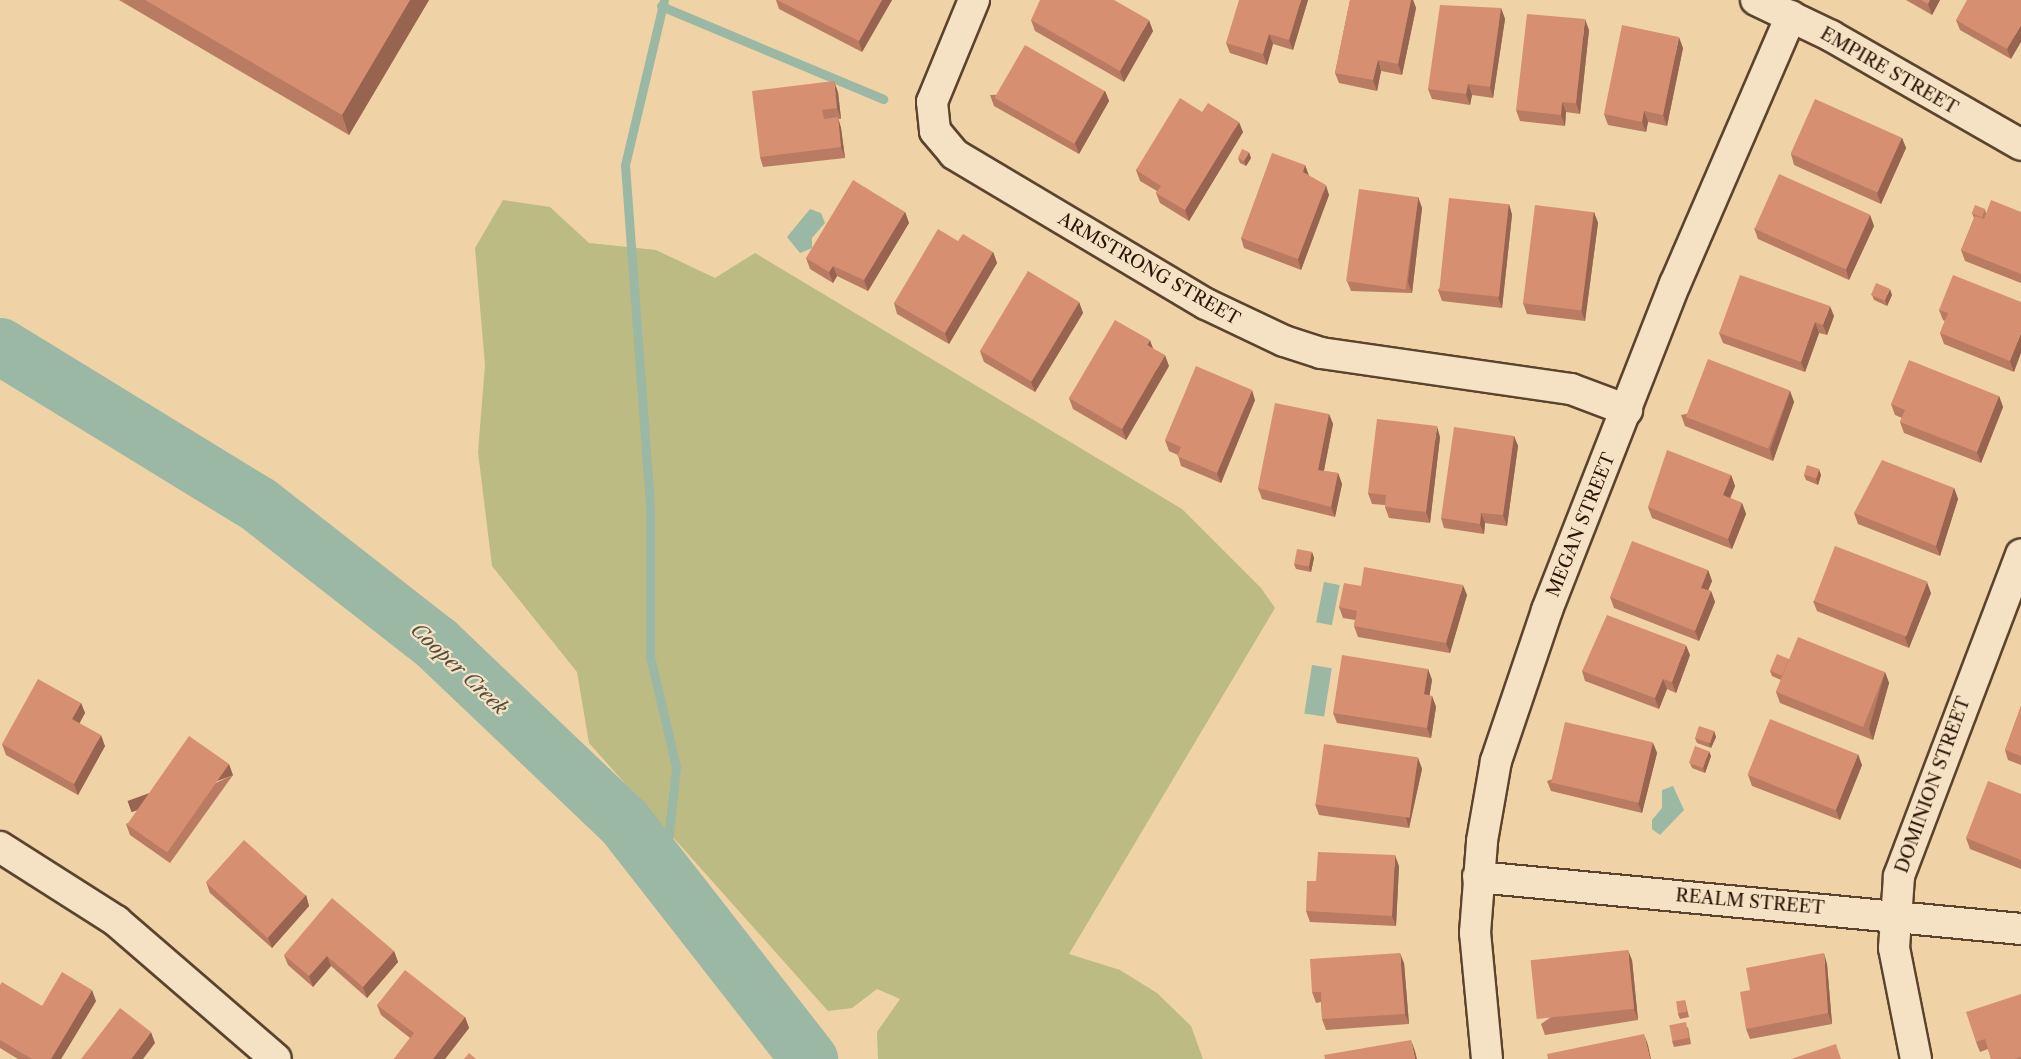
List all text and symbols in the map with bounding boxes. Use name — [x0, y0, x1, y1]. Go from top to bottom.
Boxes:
street label: EMPIRE STREET — [1816, 23, 1962, 119]
street label: ARMSTRONG STREET — [1054, 208, 1244, 330]
street label: MEGAN STREET — [1542, 450, 1620, 600]
water label: Cooper Creek — [406, 618, 512, 720]
street label: DOMINION STREET — [1891, 694, 1975, 876]
street label: REALM STREET — [1675, 885, 1825, 919]

